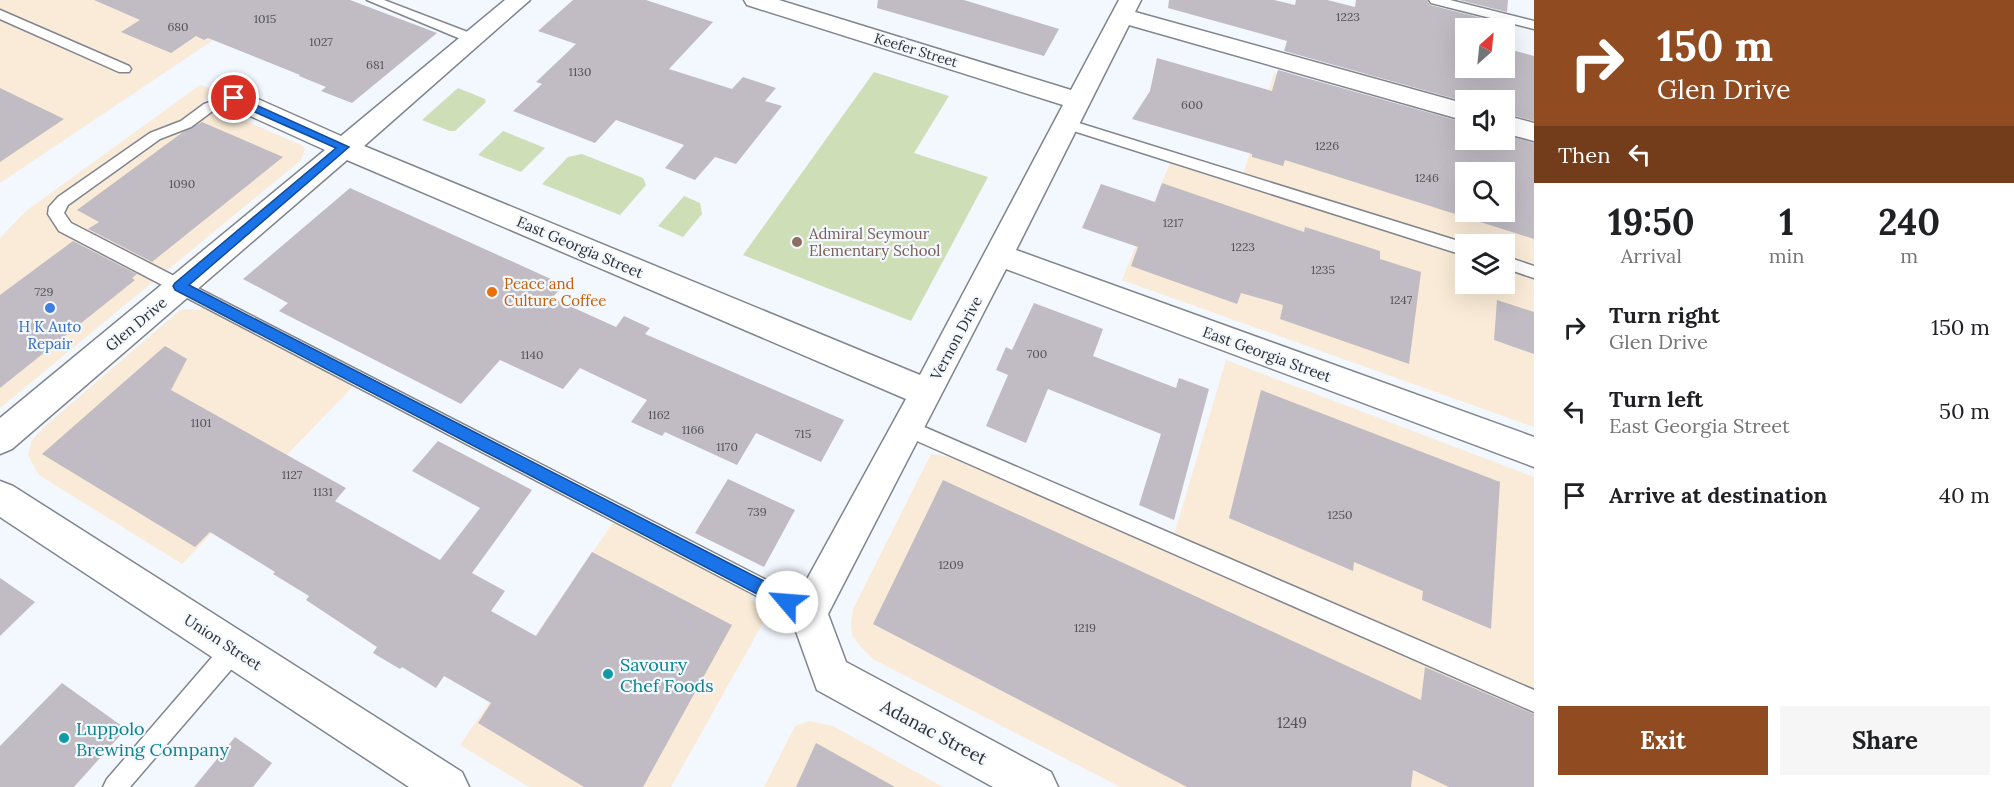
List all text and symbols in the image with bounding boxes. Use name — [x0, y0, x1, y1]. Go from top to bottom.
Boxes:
house number: 1223 — [1336, 9, 1360, 24]
house number: 1015 — [254, 11, 276, 26]
north arrow — [1455, 18, 1515, 78]
map controls — [1455, 18, 1515, 294]
house number: 680 — [167, 19, 189, 34]
text: 150 m — [1657, 19, 1773, 73]
icon: right — [1558, 24, 1636, 102]
street label: Keefer Street — [872, 29, 960, 71]
house number: 1027 — [309, 34, 333, 49]
house number: 681 — [366, 57, 384, 72]
house number: 1130 — [569, 64, 591, 79]
pin — [208, 72, 259, 123]
text: Glen Drive — [1657, 72, 1791, 106]
icon: arrive — [217, 81, 250, 114]
button: sound — [1455, 90, 1515, 150]
house number: 600 — [1181, 97, 1203, 112]
house number: 1226 — [1315, 138, 1339, 153]
icon: left — [1623, 138, 1656, 171]
text: Then — [1558, 141, 1611, 169]
button: search — [1455, 162, 1515, 222]
house number: 1246 — [1415, 170, 1439, 185]
house number: 1090 — [169, 176, 195, 191]
text: 19:50 — [1608, 199, 1695, 245]
text: 1 — [1779, 199, 1794, 245]
text: 240 — [1878, 199, 1940, 245]
street label: East Georgia Street — [514, 212, 646, 282]
house number: 1217 — [1163, 215, 1184, 230]
place label: Admiral Seymour Elementary School — [808, 224, 940, 260]
button: layers — [1455, 234, 1515, 294]
marker: Admiral Seymour Elementary School — [790, 235, 804, 249]
house number: 1223 — [1231, 239, 1255, 254]
text: Arrival — [1621, 243, 1682, 268]
text: min — [1769, 243, 1804, 268]
text: m — [1900, 243, 1918, 268]
house number: 1235 — [1311, 262, 1335, 277]
place label: Peace and Culture Coffee — [504, 274, 606, 310]
house number: 729 — [35, 284, 54, 299]
marker: Peace and Culture Coffee — [485, 285, 499, 299]
house number: 1247 — [1390, 292, 1413, 307]
street label: Glen Drive — [101, 293, 171, 355]
street label: Vernon Drive — [925, 293, 986, 384]
marker: H K Auto Repair — [43, 301, 57, 315]
text: Turn right — [1609, 301, 1720, 329]
icon: right — [1558, 311, 1591, 344]
text: 150 m — [1931, 313, 1990, 341]
place label: H K Auto Repair — [19, 317, 82, 353]
street label: East Georgia Street — [1200, 322, 1334, 386]
text: Glen Drive — [1609, 329, 1708, 354]
house number: 700 — [1027, 346, 1047, 361]
house number: 1140 — [521, 347, 543, 362]
text: Turn left — [1609, 385, 1703, 413]
icon: left — [1558, 395, 1591, 428]
text: 50 m — [1939, 397, 1990, 425]
house number: 1162 — [648, 407, 670, 422]
text: East Georgia Street — [1609, 413, 1790, 438]
house number: 1101 — [191, 415, 211, 430]
house number: 1166 — [682, 422, 704, 437]
house number: 715 — [795, 426, 811, 441]
house number: 1170 — [716, 439, 738, 454]
house number: 1127 — [282, 467, 303, 482]
icon: arrive — [1558, 479, 1591, 512]
text: Arrive at destination — [1609, 481, 1827, 509]
text: 40 m — [1939, 481, 1990, 509]
house number: 1131 — [313, 484, 333, 499]
house number: 739 — [747, 504, 767, 519]
house number: 1250 — [1328, 507, 1352, 522]
house number: 1209 — [938, 557, 964, 572]
position arrow — [755, 570, 819, 634]
street label: Union Street — [181, 610, 266, 674]
house number: 1219 — [1074, 620, 1096, 635]
place label: Savoury Chef Foods — [620, 653, 714, 697]
marker: Savoury Chef Foods — [601, 667, 615, 681]
street label: Adanac Street — [876, 694, 991, 770]
button: Exit — [1558, 706, 1768, 775]
button: Share — [1780, 706, 1990, 775]
house number: 1249 — [1277, 713, 1307, 732]
place label: Luppolo Brewing Company — [76, 717, 230, 761]
marker: Luppolo Brewing Company — [57, 731, 71, 745]

